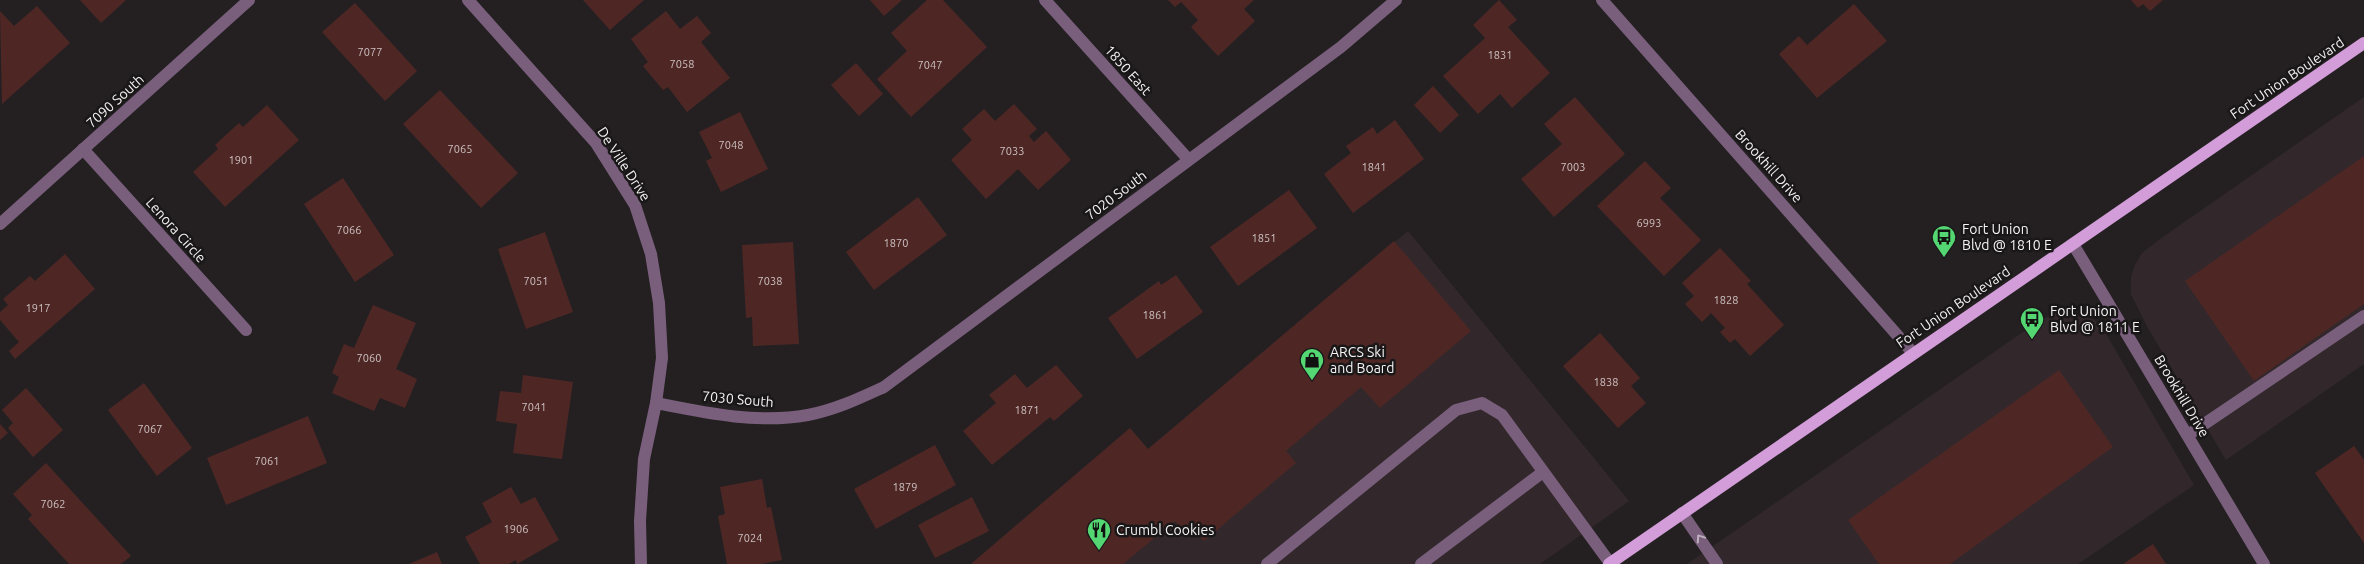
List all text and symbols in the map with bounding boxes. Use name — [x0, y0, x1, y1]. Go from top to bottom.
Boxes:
street label: Fort Union Boulevard — [2227, 34, 2347, 122]
street label: 1850 East — [1102, 42, 1155, 99]
house number: 7077 — [358, 46, 382, 58]
house number: 1831 — [1488, 49, 1512, 61]
house number: 7058 — [670, 58, 694, 70]
house number: 7047 — [918, 59, 942, 71]
street label: 7090 South — [83, 71, 147, 131]
street label: De Ville Drive — [594, 124, 654, 204]
street label: Brookhill Drive — [1732, 126, 1806, 206]
house number: 7048 — [719, 139, 743, 151]
house number: 7065 — [448, 143, 472, 155]
house number: 7033 — [1000, 145, 1024, 157]
house number: 1901 — [229, 154, 253, 166]
house number: 1841 — [1362, 161, 1386, 173]
house number: 7003 — [1561, 161, 1585, 173]
street label: 7020 South — [1083, 167, 1149, 223]
street label: Lenora Circle — [143, 194, 209, 266]
house number: 6993 — [1637, 217, 1661, 229]
place label: Fort Union Blvd @ 1810 E — [1962, 221, 2052, 253]
house number: 7066 — [337, 224, 361, 236]
bus stop icon: Fort Union Blvd @ 1810 E — [1931, 224, 1957, 258]
house number: 1851 — [1252, 232, 1276, 244]
house number: 1870 — [884, 237, 908, 249]
street label: Fort Union Boulevard — [1893, 263, 2013, 351]
house number: 7051 — [524, 275, 548, 287]
house number: 7038 — [758, 275, 782, 287]
house number: 1828 — [1714, 294, 1738, 306]
house number: 1917 — [26, 302, 50, 314]
place label: Fort Union Blvd @ 1811 E — [2050, 303, 2140, 335]
bus stop icon: Fort Union Blvd @ 1811 E — [2019, 306, 2045, 340]
house number: 1861 — [1143, 309, 1167, 321]
place label: ARCS Ski and Board — [1330, 344, 1394, 376]
shop icon: ARCS Ski and Board — [1299, 347, 1325, 381]
house number: 7060 — [357, 352, 381, 364]
street label: Brookhill Drive — [2151, 352, 2213, 440]
house number: 1838 — [1594, 376, 1618, 388]
street label: 7030 South — [702, 388, 774, 410]
house number: 7041 — [522, 401, 546, 413]
house number: 1871 — [1015, 404, 1039, 416]
house number: 7067 — [138, 423, 162, 435]
house number: 7061 — [255, 455, 279, 467]
house number: 1879 — [893, 481, 917, 493]
house number: 7062 — [41, 498, 65, 510]
restaurant icon: Crumbl Cookies — [1086, 517, 1112, 551]
place label: Crumbl Cookies — [1116, 522, 1214, 538]
house number: 1906 — [504, 523, 528, 535]
house number: 7024 — [738, 532, 762, 544]
one-way arrow — [1696, 535, 1706, 544]

